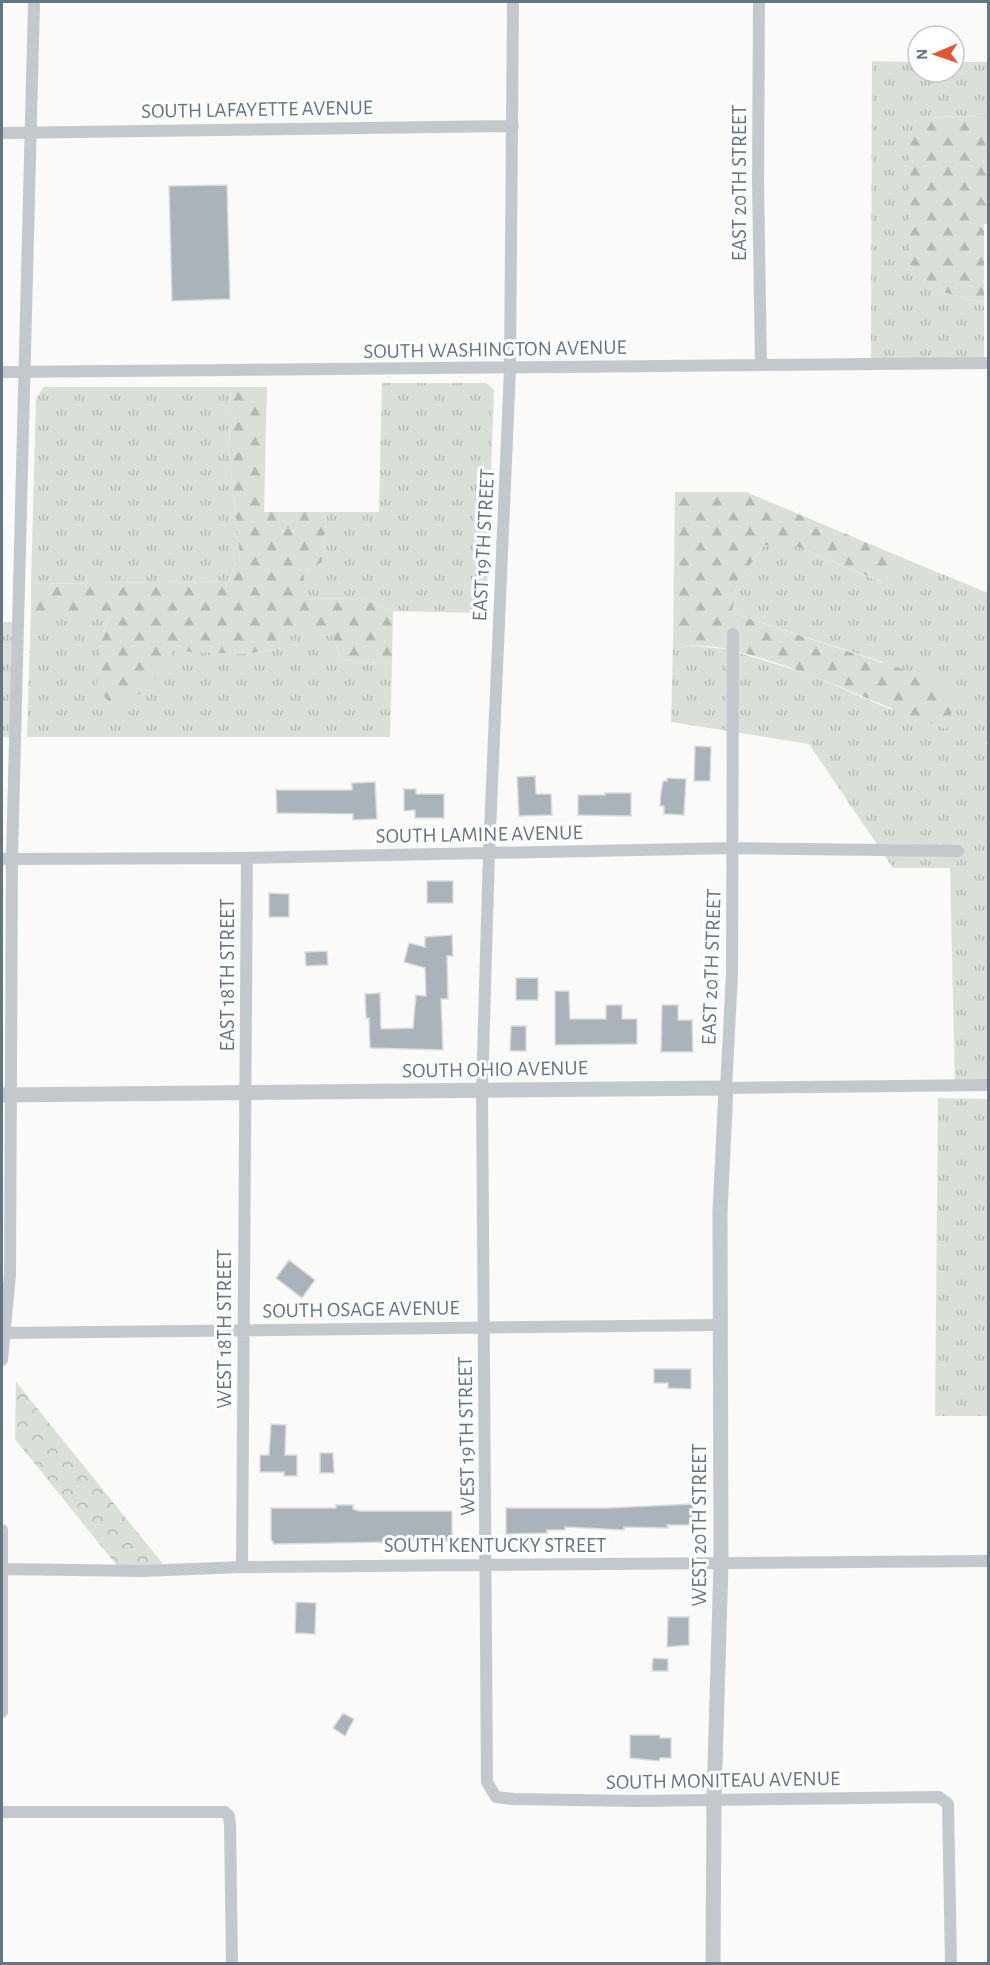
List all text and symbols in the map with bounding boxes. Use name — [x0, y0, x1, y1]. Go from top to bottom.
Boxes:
north arrow — [906, 24, 966, 84]
text: N — [914, 49, 930, 60]
street label: SOUTH LAFAYETTE AVENUE — [141, 97, 373, 122]
street label: EAST 20TH STREET — [729, 105, 750, 261]
street label: SOUTH WASHINGTON AVENUE — [363, 337, 627, 362]
street label: EAST 19TH STREET — [469, 468, 498, 622]
street label: SOUTH LAMINE AVENUE — [375, 822, 583, 847]
street label: EAST 20TH STREET — [698, 888, 725, 1046]
street label: EAST 18TH STREET — [217, 899, 238, 1051]
street label: SOUTH OHIO AVENUE — [402, 1057, 588, 1082]
street label: WEST 18TH STREET — [214, 1249, 235, 1409]
street label: SOUTH OSAGE AVENUE — [262, 1297, 460, 1322]
street label: WEST 19TH STREET — [455, 1356, 478, 1516]
street label: WEST 20TH STREET — [689, 1443, 710, 1607]
street label: SOUTH KENTUCKY STREET — [384, 1535, 606, 1556]
street label: SOUTH MONITEAU AVENUE — [606, 1768, 840, 1793]

